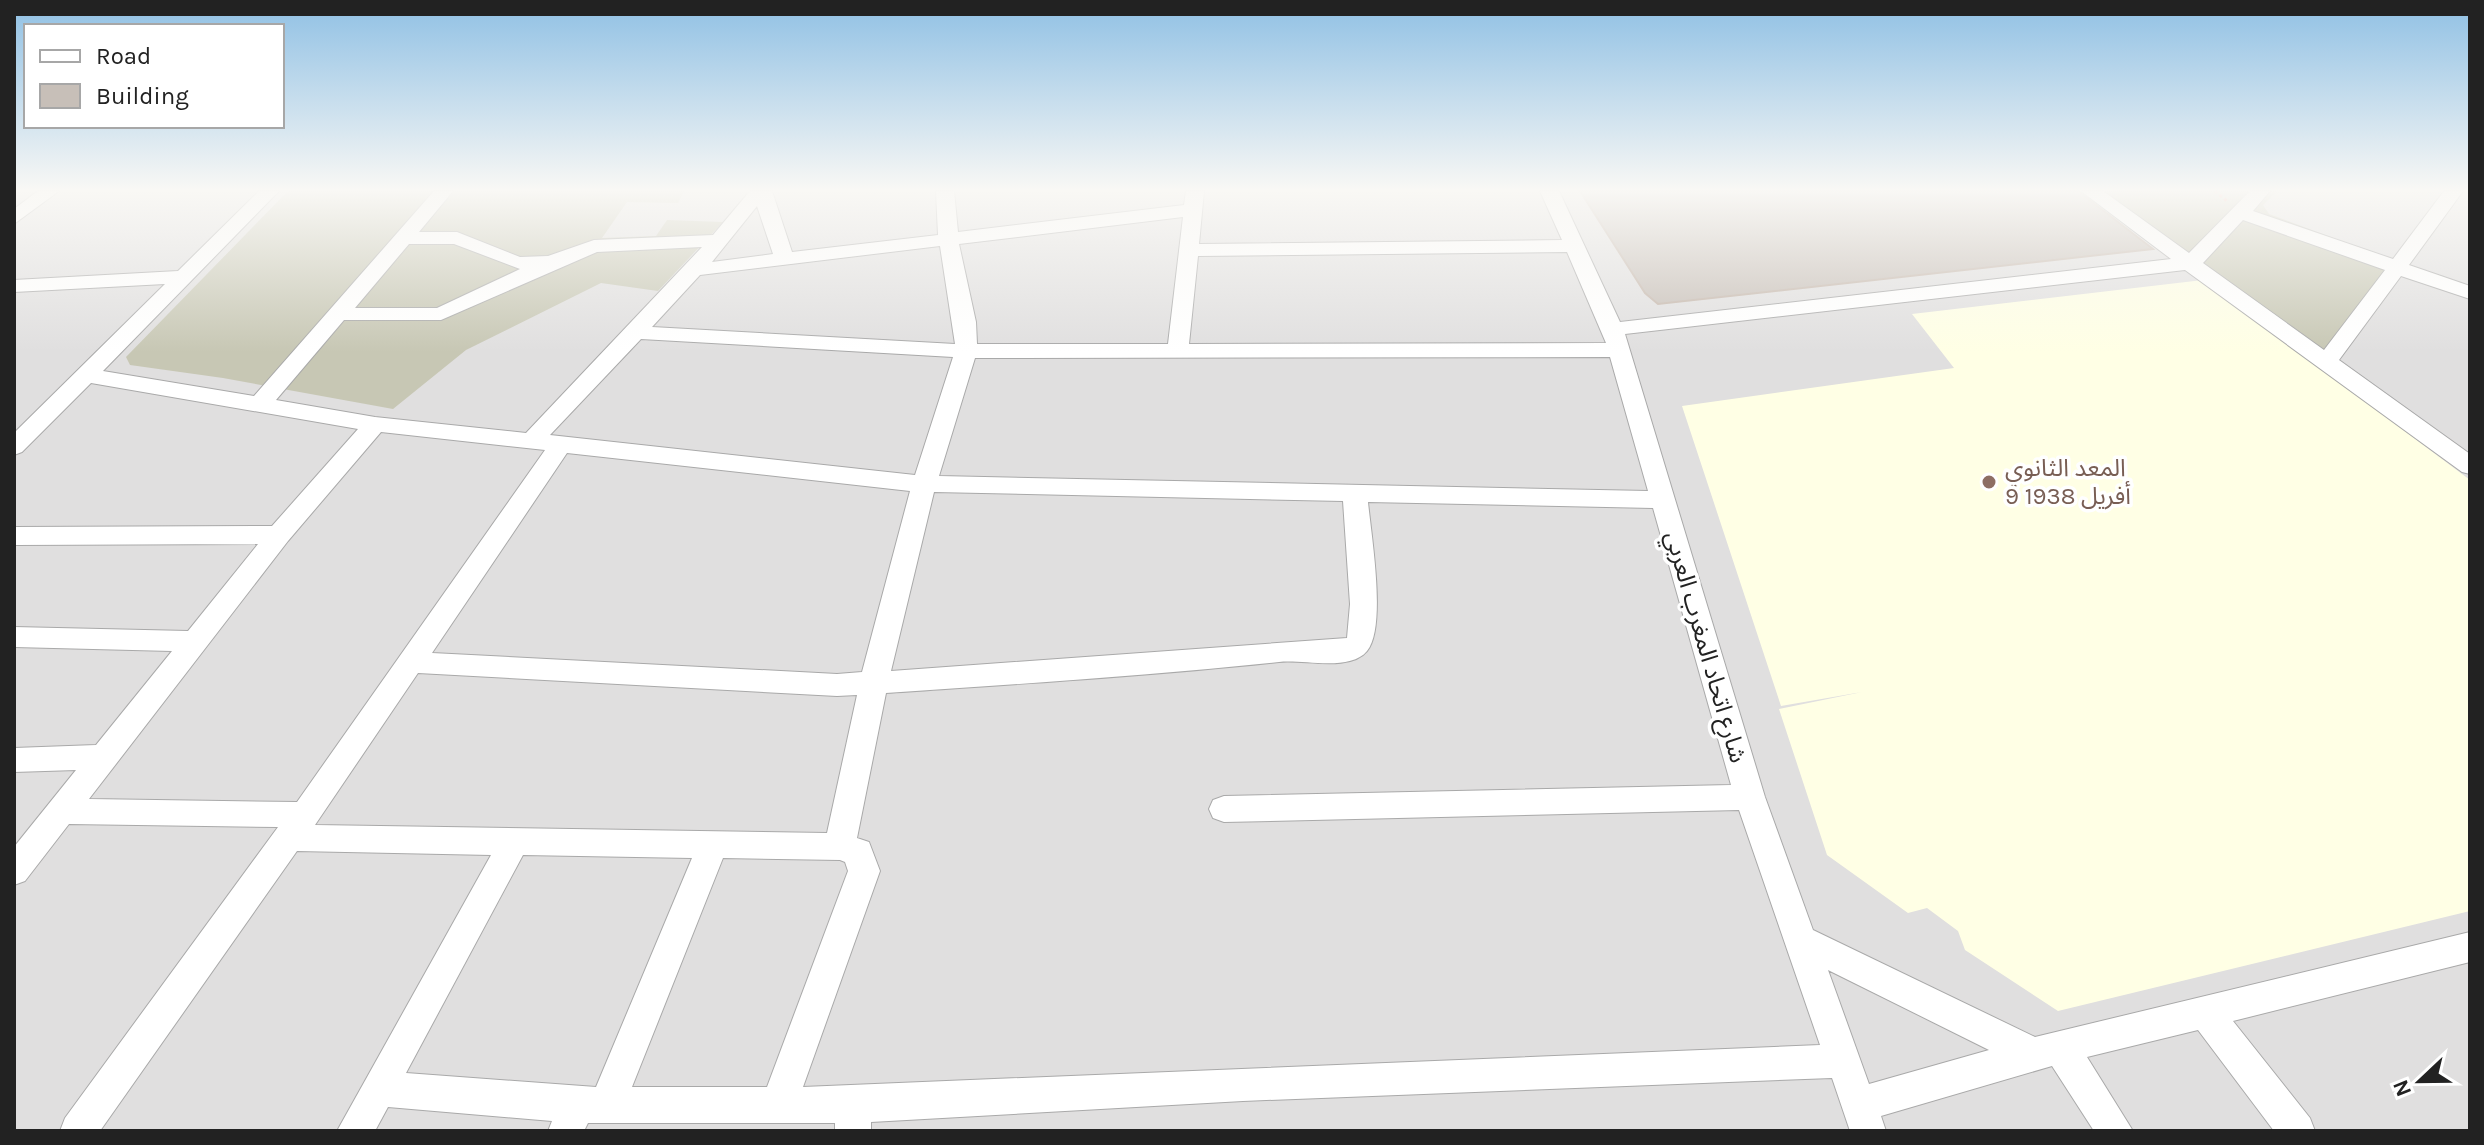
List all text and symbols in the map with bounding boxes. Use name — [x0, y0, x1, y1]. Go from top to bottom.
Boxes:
legend — [24, 24, 284, 128]
text: Road — [96, 42, 151, 70]
text: Building — [96, 82, 189, 110]
place label: المعد الثانوي 9 أفريل 1938 — [2005, 454, 2131, 510]
marker: المعد الثانوي 9 أفريل 1938 — [1980, 473, 1998, 491]
street label: شارع اتحاد المغرب العربي — [1655, 528, 1752, 767]
north arrow — [2380, 1041, 2460, 1121]
text: N — [2387, 1076, 2417, 1100]

